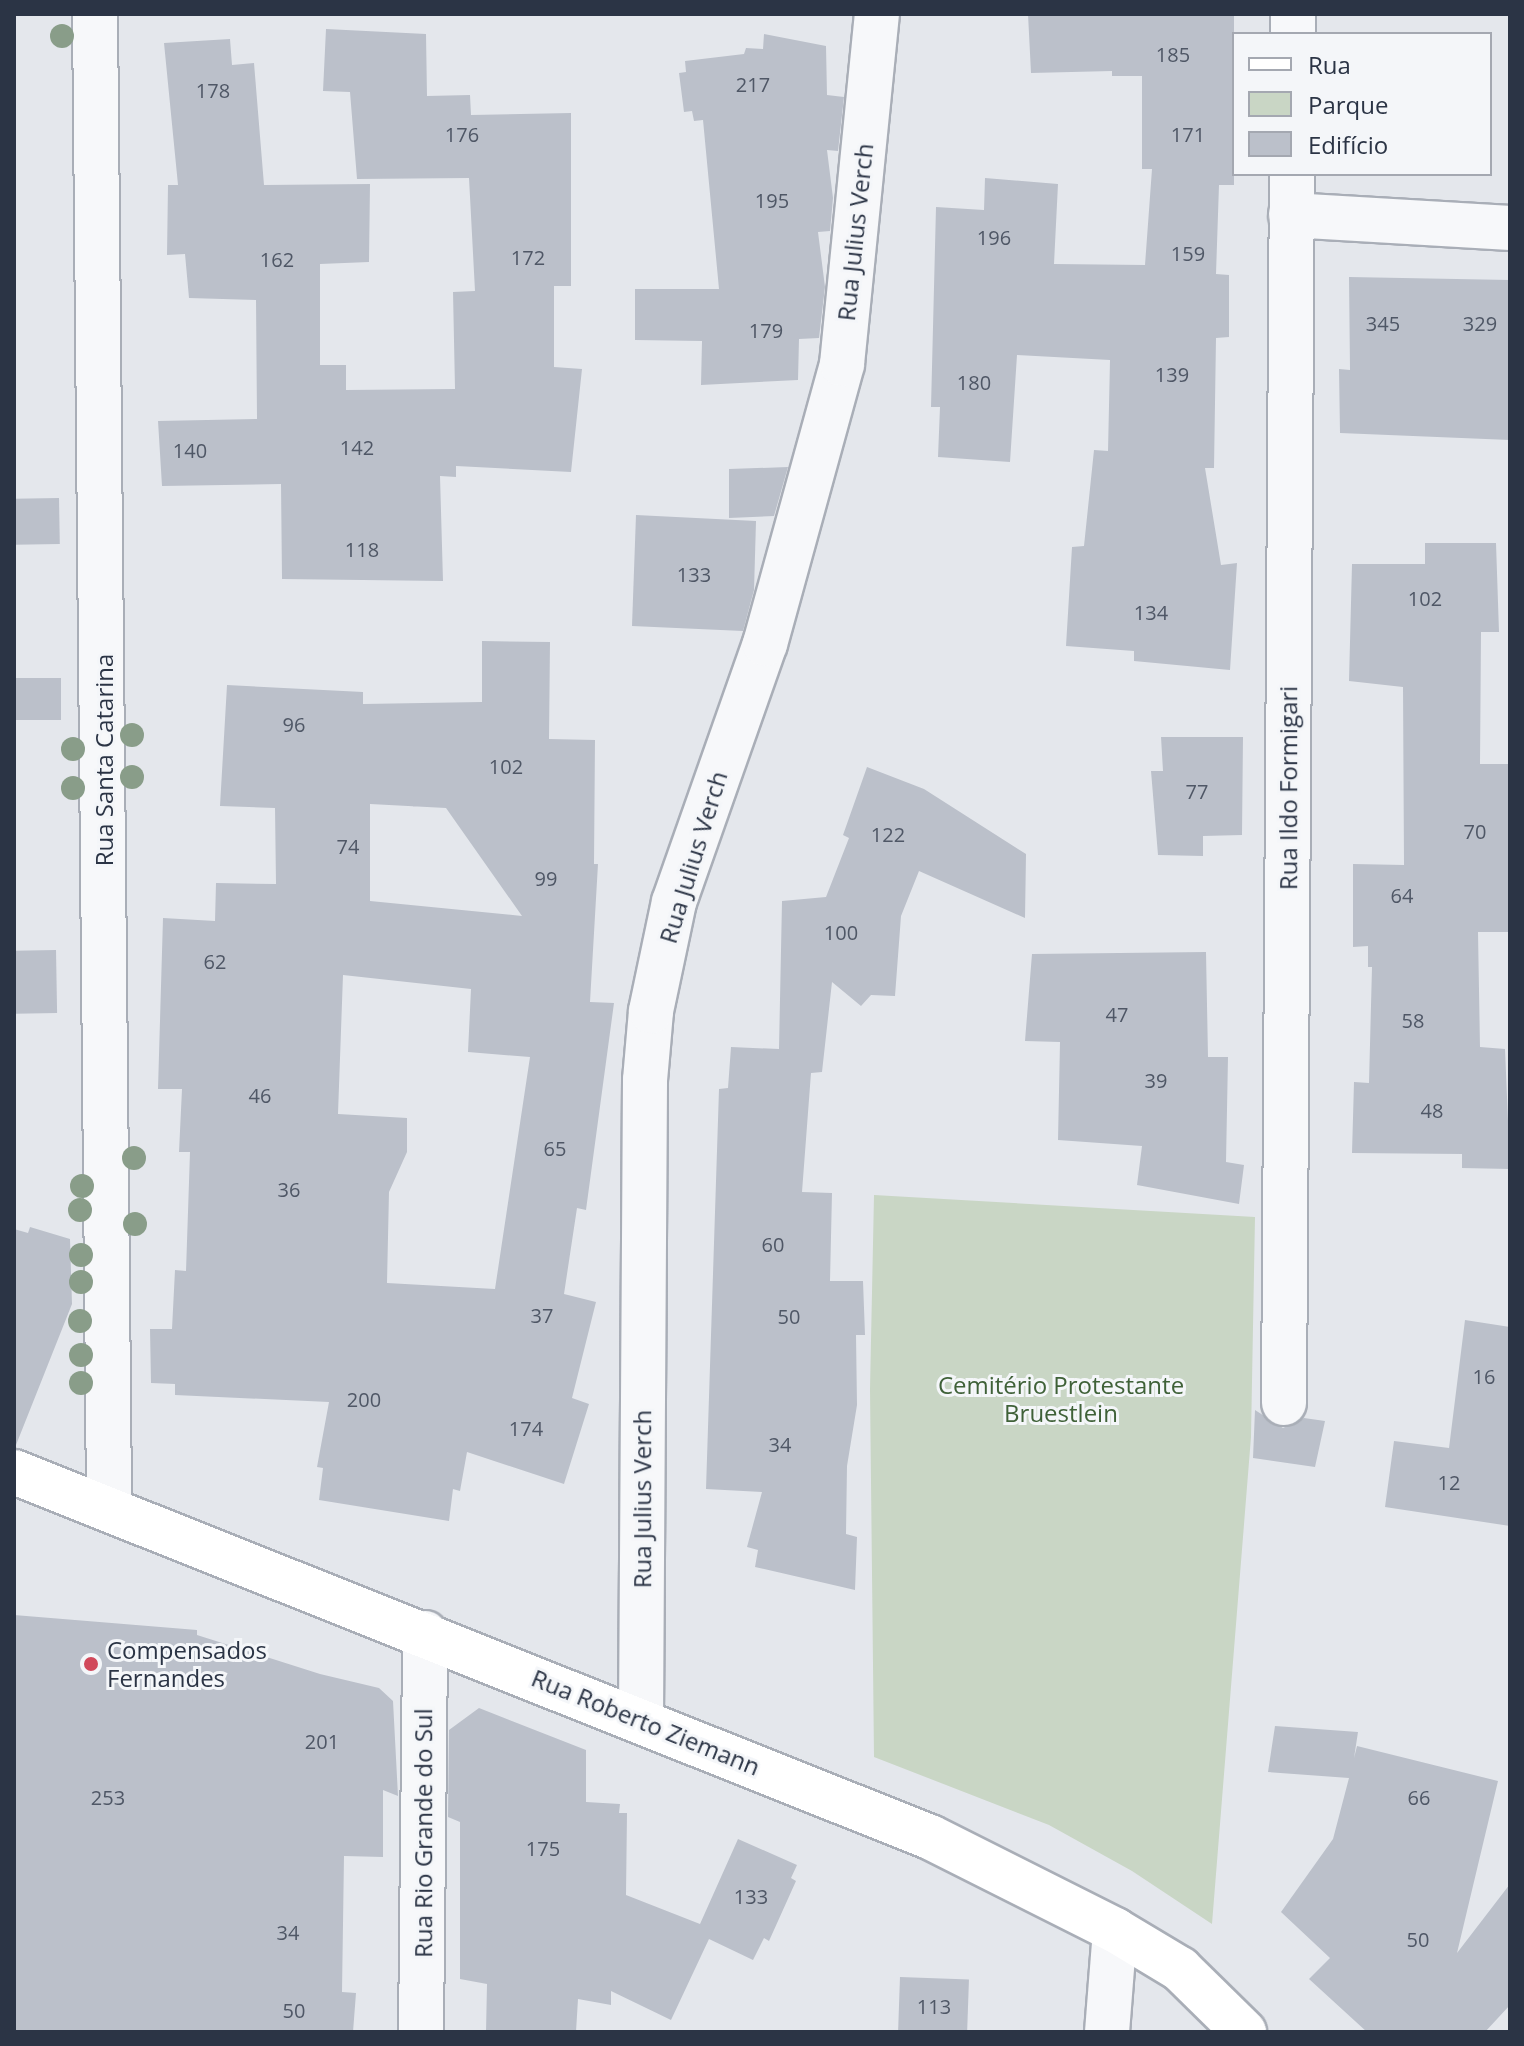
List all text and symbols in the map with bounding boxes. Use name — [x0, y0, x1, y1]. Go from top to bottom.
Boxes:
legend — [1232, 32, 1492, 176]
house number: 185 — [1156, 42, 1190, 66]
text: Rua — [1308, 48, 1351, 81]
house number: 217 — [736, 72, 770, 96]
house number: 178 — [196, 78, 230, 102]
text: Parque — [1308, 88, 1388, 121]
house number: 176 — [445, 122, 479, 146]
house number: 171 — [1171, 122, 1205, 146]
text: Edifício — [1308, 128, 1388, 161]
street label: Rua Julius Verch — [831, 142, 879, 322]
house number: 195 — [755, 188, 789, 212]
house number: 196 — [977, 225, 1011, 249]
house number: 159 — [1171, 241, 1205, 265]
house number: 172 — [511, 245, 545, 269]
house number: 162 — [260, 247, 294, 271]
house number: 345 — [1366, 311, 1400, 335]
house number: 329 — [1463, 311, 1497, 335]
house number: 179 — [749, 318, 783, 342]
house number: 139 — [1155, 362, 1189, 386]
house number: 180 — [957, 370, 991, 394]
house number: 142 — [340, 435, 374, 459]
house number: 140 — [173, 438, 207, 462]
house number: 118 — [345, 537, 379, 561]
house number: 133 — [677, 562, 711, 586]
house number: 102 — [1408, 586, 1442, 610]
house number: 134 — [1134, 600, 1168, 624]
street label: Rua Santa Catarina — [90, 654, 118, 866]
street label: Rua Ildo Formigari — [1274, 686, 1302, 890]
house number: 96 — [283, 712, 305, 736]
house number: 102 — [489, 754, 523, 778]
street label: Rua Julius Verch — [653, 767, 733, 947]
house number: 77 — [1186, 779, 1208, 803]
house number: 70 — [1464, 819, 1486, 843]
house number: 122 — [871, 822, 905, 846]
house number: 74 — [337, 834, 359, 858]
house number: 99 — [535, 866, 557, 890]
house number: 64 — [1391, 883, 1413, 907]
house number: 100 — [824, 920, 858, 944]
house number: 62 — [204, 949, 226, 973]
house number: 47 — [1106, 1002, 1128, 1026]
house number: 58 — [1402, 1008, 1424, 1032]
house number: 39 — [1145, 1068, 1167, 1092]
house number: 46 — [249, 1083, 271, 1107]
house number: 48 — [1421, 1098, 1443, 1122]
house number: 65 — [544, 1136, 566, 1160]
house number: 36 — [278, 1177, 300, 1201]
house number: 60 — [762, 1232, 784, 1256]
house number: 37 — [531, 1303, 553, 1327]
house number: 50 — [778, 1304, 800, 1328]
house number: 16 — [1473, 1364, 1495, 1388]
park label: Cemitério Protestante Bruestlein — [938, 1371, 1184, 1427]
house number: 200 — [347, 1387, 381, 1411]
street label: Rua Julius Verch — [628, 1410, 656, 1588]
house number: 174 — [509, 1416, 543, 1440]
house number: 34 — [769, 1432, 791, 1456]
house number: 12 — [1438, 1470, 1460, 1494]
place label: Compensados Fernandes — [107, 1636, 267, 1692]
marker: Compensados Fernandes — [82, 1655, 100, 1673]
street label: Rua Roberto Ziemann — [528, 1663, 764, 1781]
street label: Rua Rio Grande do Sul — [409, 1708, 437, 1958]
house number: 201 — [305, 1729, 339, 1753]
house number: 253 — [91, 1785, 125, 1809]
house number: 66 — [1408, 1785, 1430, 1809]
house number: 175 — [526, 1836, 560, 1860]
house number: 133 — [734, 1884, 768, 1908]
house number: 34 — [277, 1920, 299, 1944]
house number: 50 — [1407, 1927, 1429, 1951]
house number: 113 — [917, 1994, 951, 2018]
house number: 50 — [283, 1998, 305, 2022]

